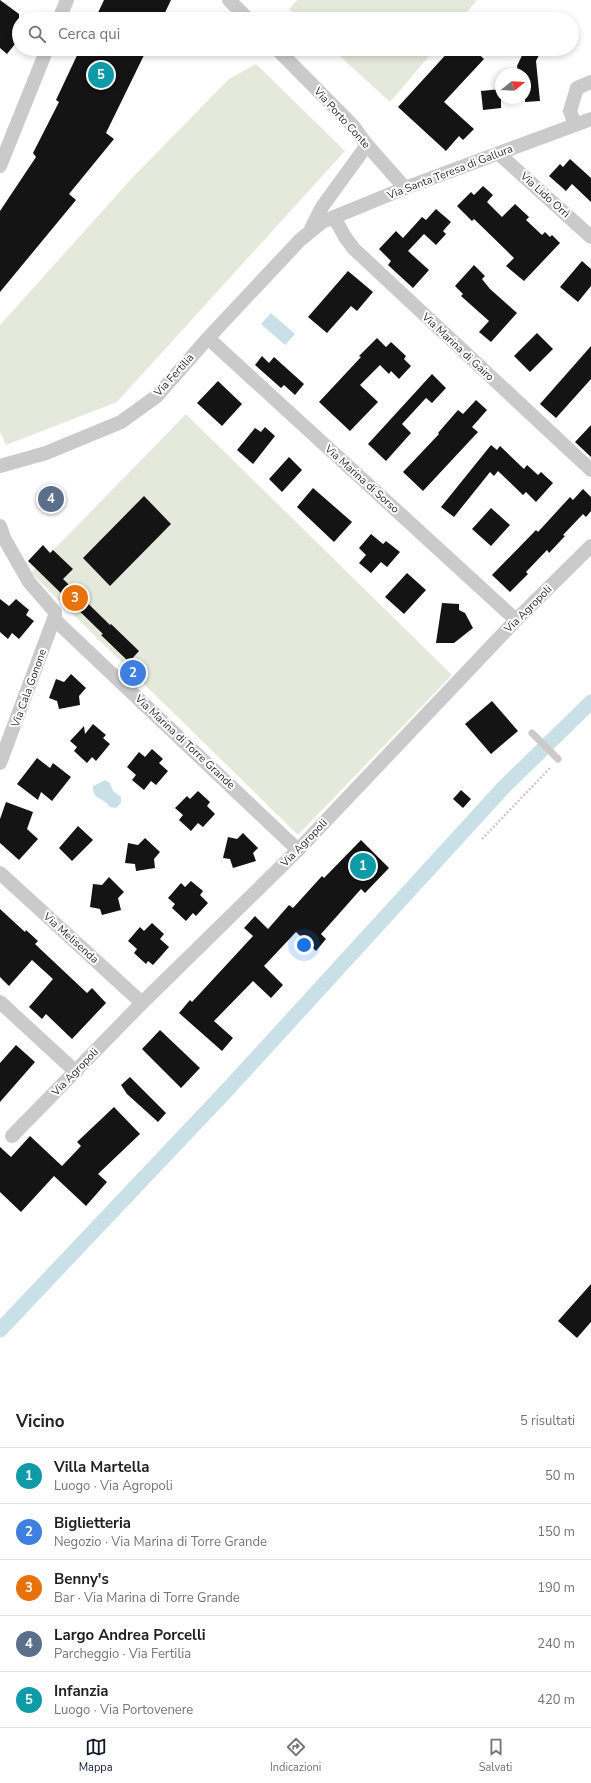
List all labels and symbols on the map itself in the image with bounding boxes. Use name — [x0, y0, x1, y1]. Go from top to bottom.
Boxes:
pin: 5 — [88, 60, 114, 90]
north arrow — [495, 68, 531, 104]
street label: Via Porto Conte — [310, 83, 374, 152]
street label: Via Santa Teresa di Gallura — [384, 141, 515, 203]
street label: Via Lido Orrì — [516, 168, 573, 221]
street label: Via Marina di Gairo — [418, 309, 497, 384]
street label: Via Fertilia — [150, 350, 197, 400]
street label: Via Marina di Sorso — [321, 441, 402, 516]
pin: 4 — [38, 484, 64, 514]
street label: Via Agropoli — [500, 582, 555, 637]
pin: 3 — [62, 583, 88, 613]
street label: Via Cala Gonone — [8, 647, 50, 730]
pin: 2 — [120, 658, 146, 688]
street label: Via Marina di Torre Grande — [131, 691, 238, 793]
street label: Via Agropoli — [277, 816, 331, 871]
pin: 1 — [350, 851, 376, 881]
street label: Via Melisenda — [39, 909, 102, 967]
your location — [294, 935, 314, 955]
street label: Via Agropoli — [48, 1045, 102, 1100]

